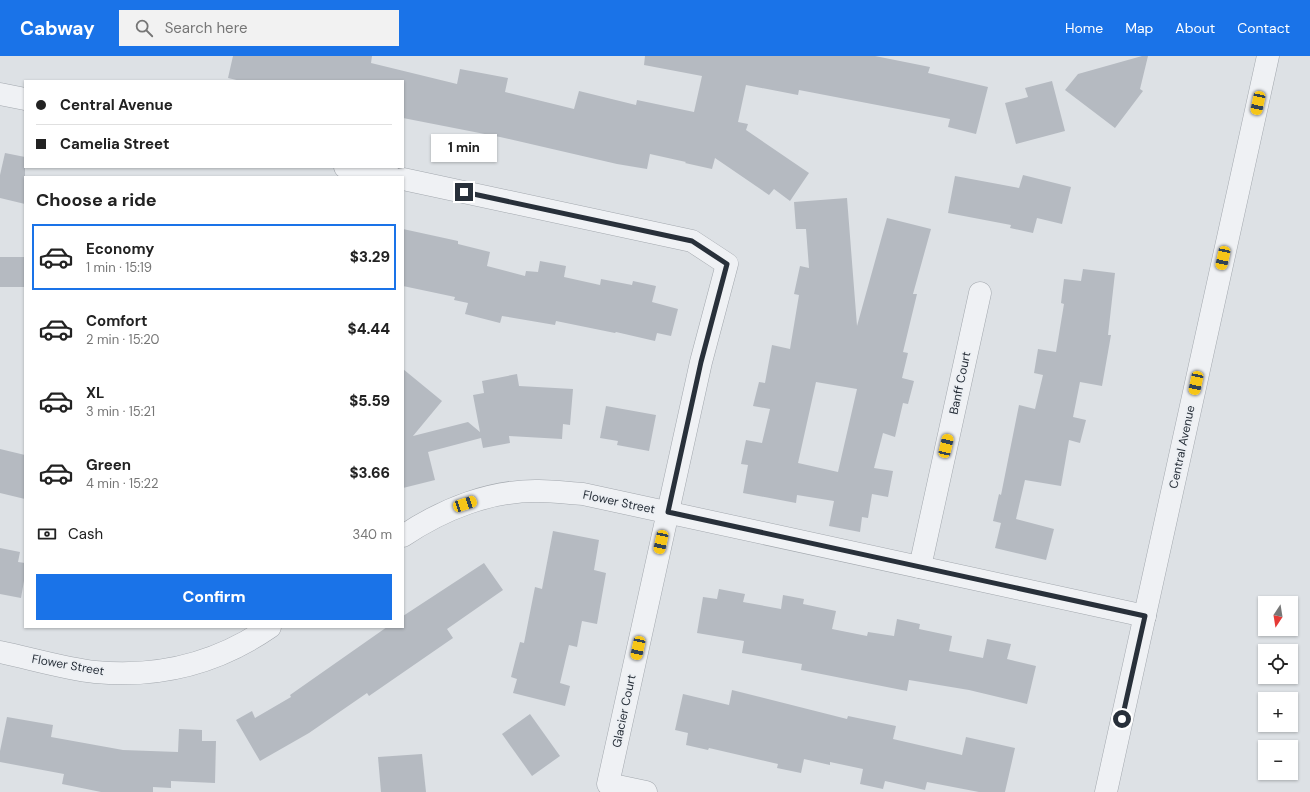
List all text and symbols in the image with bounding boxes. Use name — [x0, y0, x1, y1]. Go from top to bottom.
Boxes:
search box — [119, 10, 399, 46]
text: Cabway — [20, 16, 95, 41]
icon: search — [133, 17, 155, 39]
text: Search here — [165, 18, 247, 38]
text: Home — [1065, 19, 1103, 37]
text: Map — [1125, 19, 1153, 37]
text: About — [1175, 19, 1215, 37]
text: Contact — [1237, 19, 1290, 37]
car — [1250, 90, 1266, 116]
text: Central Avenue — [60, 95, 173, 115]
text: Camelia Street — [60, 134, 169, 154]
callout: 1 min — [431, 134, 497, 162]
text: 1 min — [448, 139, 480, 156]
route end — [455, 183, 473, 201]
text: Choose a ride — [36, 188, 157, 212]
icon: car — [38, 239, 74, 275]
text: Economy — [86, 239, 154, 259]
car — [1215, 245, 1231, 271]
text: $3.29 — [350, 247, 390, 267]
text: 1 min · 15:19 — [86, 259, 152, 276]
icon: car — [38, 311, 74, 347]
text: Comfort — [86, 311, 147, 331]
text: $4.44 — [348, 319, 390, 339]
text: 2 min · 15:20 — [86, 331, 159, 348]
street label: Banff Court — [946, 350, 975, 416]
car — [1188, 370, 1204, 396]
icon: car — [38, 383, 74, 419]
text: XL — [86, 383, 104, 403]
text: $5.59 — [349, 391, 390, 411]
text: 3 min · 15:21 — [86, 403, 155, 420]
street label: Central Avenue — [1165, 404, 1199, 490]
car — [937, 433, 955, 459]
icon: car — [38, 455, 74, 491]
text: Green — [86, 455, 131, 475]
text: $3.66 — [349, 463, 390, 483]
text: 4 min · 15:22 — [86, 475, 159, 492]
street label: Flower Street — [581, 487, 657, 518]
car — [452, 495, 478, 513]
icon: cash — [36, 523, 58, 545]
text: Cash — [68, 524, 103, 544]
text: 340 m — [352, 526, 392, 543]
car — [653, 529, 669, 555]
button: Confirm — [36, 574, 392, 620]
north arrow — [1258, 596, 1298, 636]
map controls — [1258, 596, 1298, 780]
car — [630, 635, 646, 661]
button: locate — [1258, 644, 1298, 684]
street label: Flower Street — [30, 651, 106, 679]
street label: Glacier Court — [608, 673, 640, 749]
button: + — [1258, 692, 1298, 732]
route start — [1113, 710, 1131, 728]
button: − — [1258, 740, 1298, 780]

